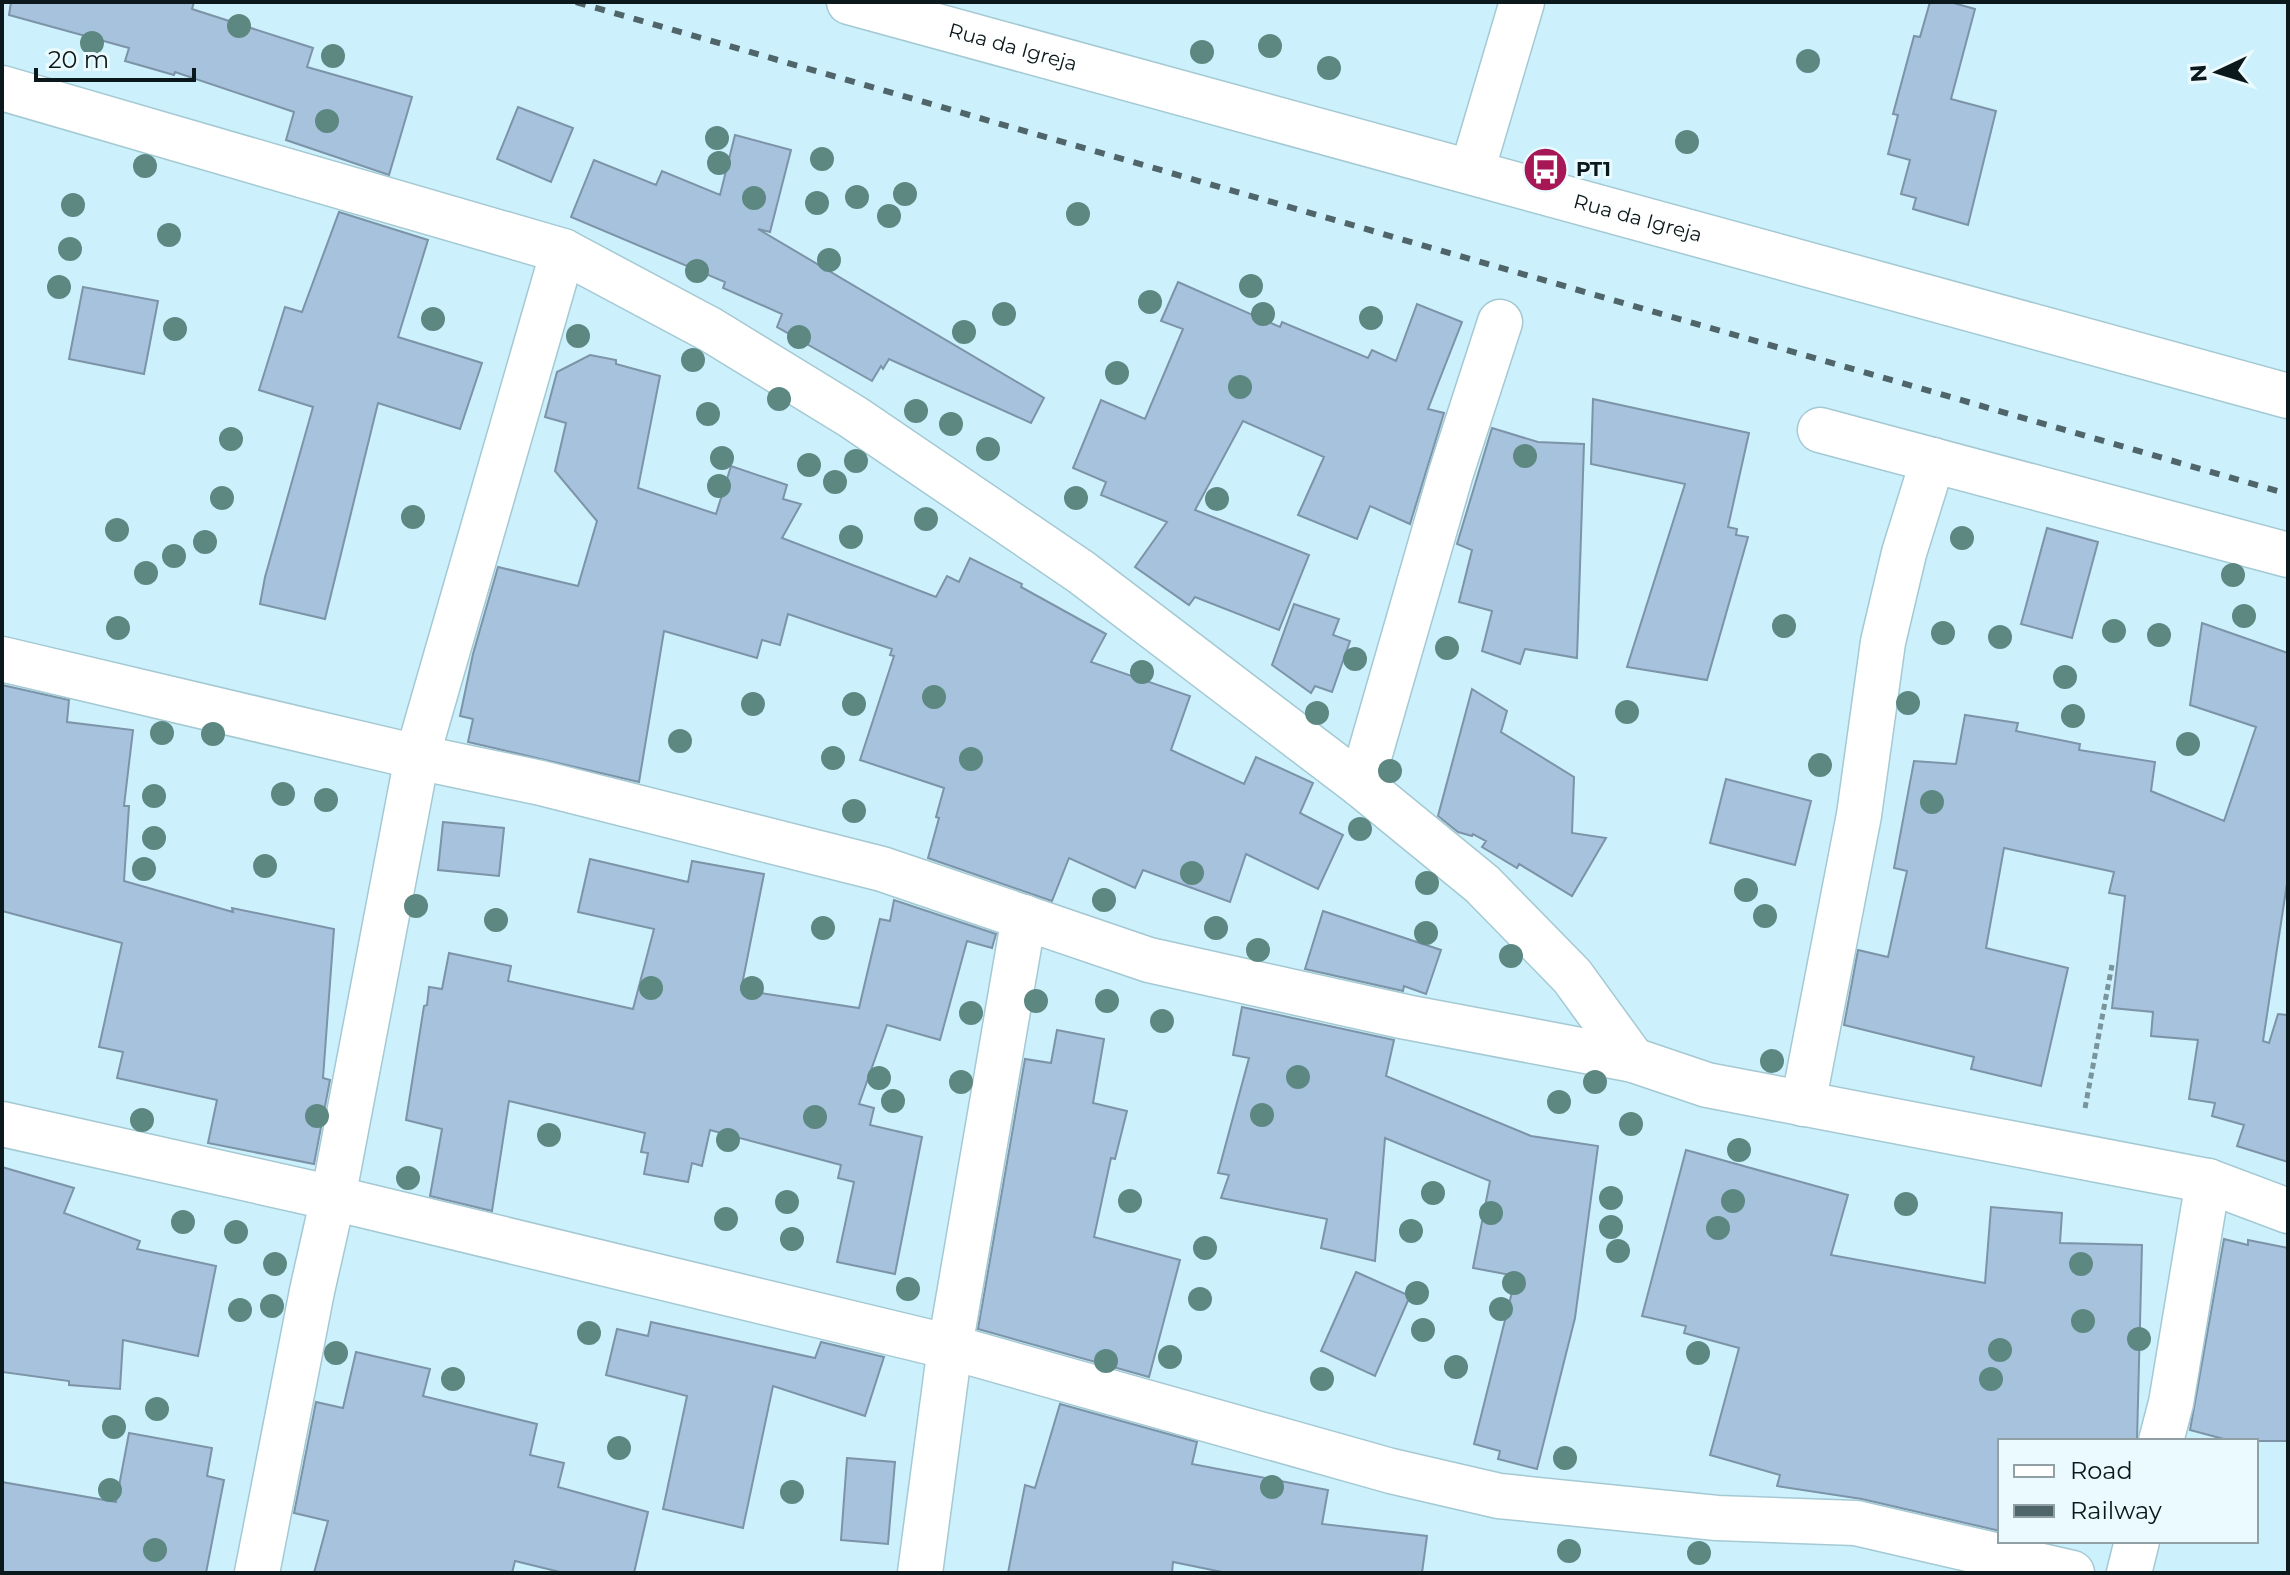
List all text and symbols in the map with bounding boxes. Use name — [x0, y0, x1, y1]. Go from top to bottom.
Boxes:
street label: Rua da Igreja — [946, 18, 1080, 76]
scale bar — [36, 32, 194, 82]
north arrow — [2178, 32, 2258, 112]
text: 20 m — [48, 45, 109, 74]
text: N — [2184, 64, 2213, 83]
bus stop icon: PT1 — [1521, 145, 1569, 193]
place label: PT1 — [1576, 157, 1611, 181]
street label: Rua da Igreja — [1571, 189, 1705, 247]
legend — [1998, 1439, 2258, 1543]
text: Road — [2070, 1456, 2133, 1485]
text: Railway — [2070, 1496, 2162, 1525]

